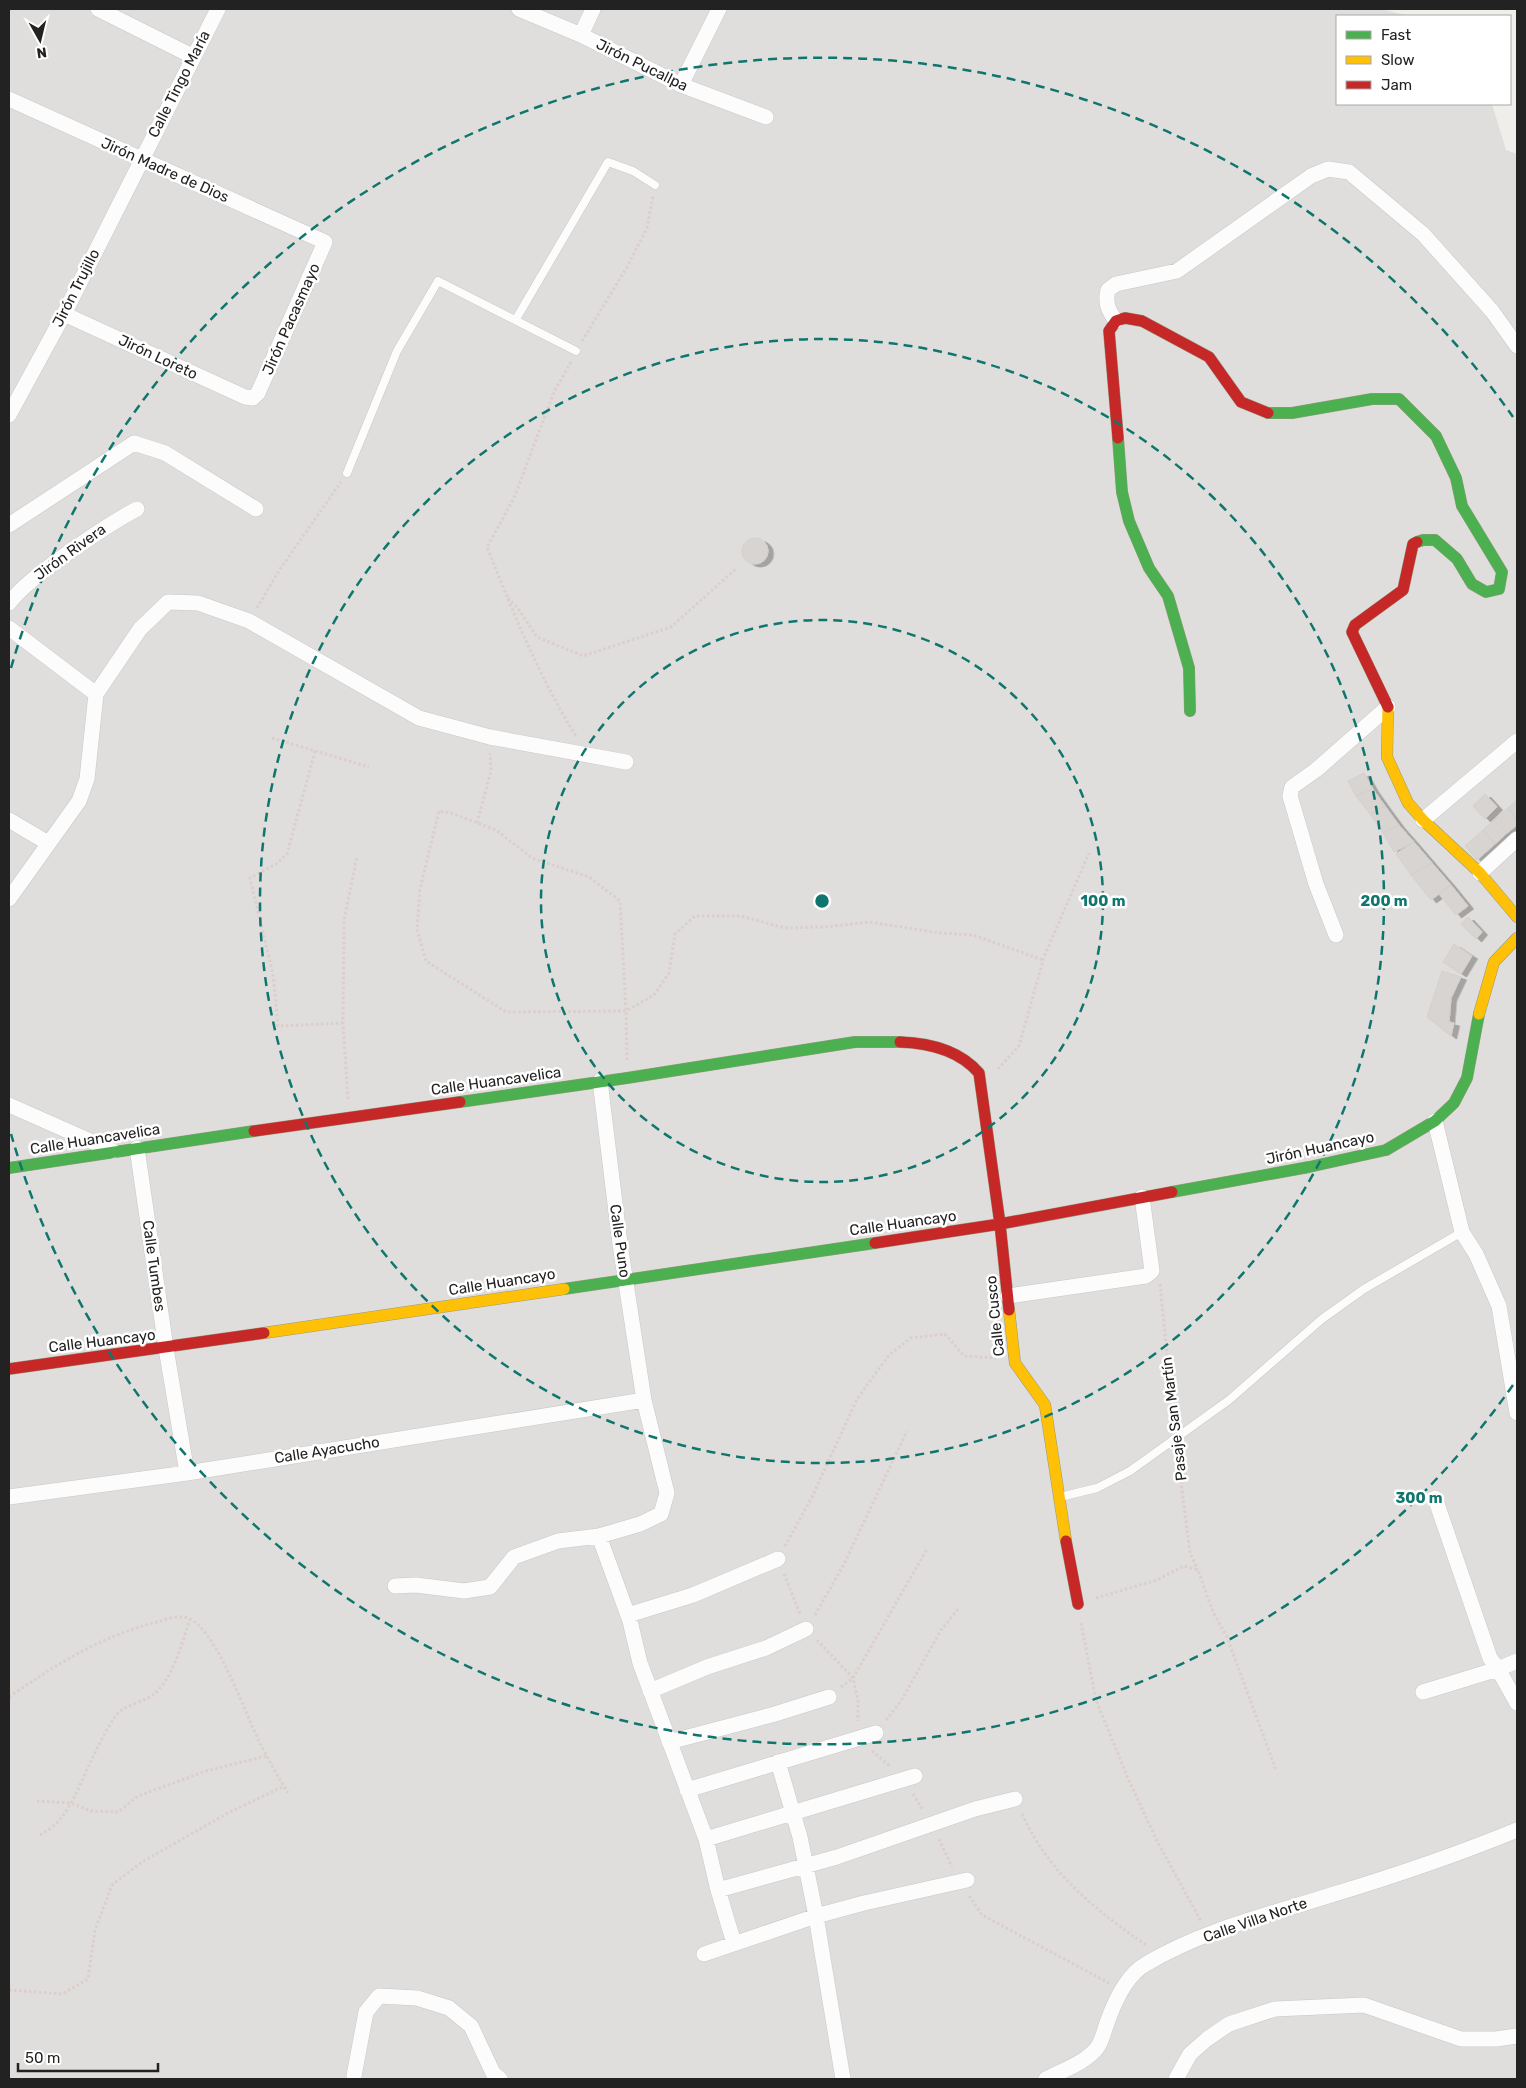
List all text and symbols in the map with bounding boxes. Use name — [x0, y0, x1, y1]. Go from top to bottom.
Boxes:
north arrow — [15, 15, 65, 65]
legend — [1336, 15, 1511, 105]
text: Fast — [1381, 26, 1411, 44]
street label: Calle Tingo María — [144, 27, 214, 141]
street label: Jirón Pucallpa — [593, 35, 691, 95]
text: N — [36, 43, 48, 61]
text: Slow — [1381, 51, 1414, 69]
text: Jam — [1381, 76, 1412, 94]
street label: Jirón Madre de Dios — [98, 134, 232, 206]
street label: Jirón Trujillo — [49, 246, 103, 330]
street label: Jirón Pacasmayo — [258, 260, 324, 378]
street label: Jirón Loreto — [116, 331, 200, 383]
street label: Jirón Rivera — [31, 520, 109, 584]
centre of rings — [813, 892, 831, 910]
text: 100 m — [1081, 892, 1125, 910]
text: 200 m — [1360, 892, 1408, 910]
street label: Calle Huancavelica — [430, 1063, 562, 1099]
street label: Calle Huancavelica — [29, 1120, 161, 1158]
street label: Jirón Huancayo — [1264, 1128, 1376, 1168]
street label: Calle Puno — [606, 1203, 634, 1279]
street label: Calle Huancayo — [848, 1207, 958, 1239]
street label: Calle Tumbes — [139, 1219, 169, 1313]
street label: Calle Huancayo — [447, 1265, 557, 1299]
street label: Calle Cusco — [982, 1275, 1008, 1357]
street label: Calle Huancayo — [47, 1326, 157, 1356]
street label: Pasaje San Martín — [1157, 1356, 1191, 1482]
street label: Calle Ayacucho — [273, 1433, 381, 1467]
text: 300 m — [1395, 1489, 1443, 1507]
street label: Calle Villa Norte — [1201, 1894, 1309, 1946]
scale bar — [18, 2040, 158, 2072]
text: 50 m — [25, 2049, 60, 2067]

